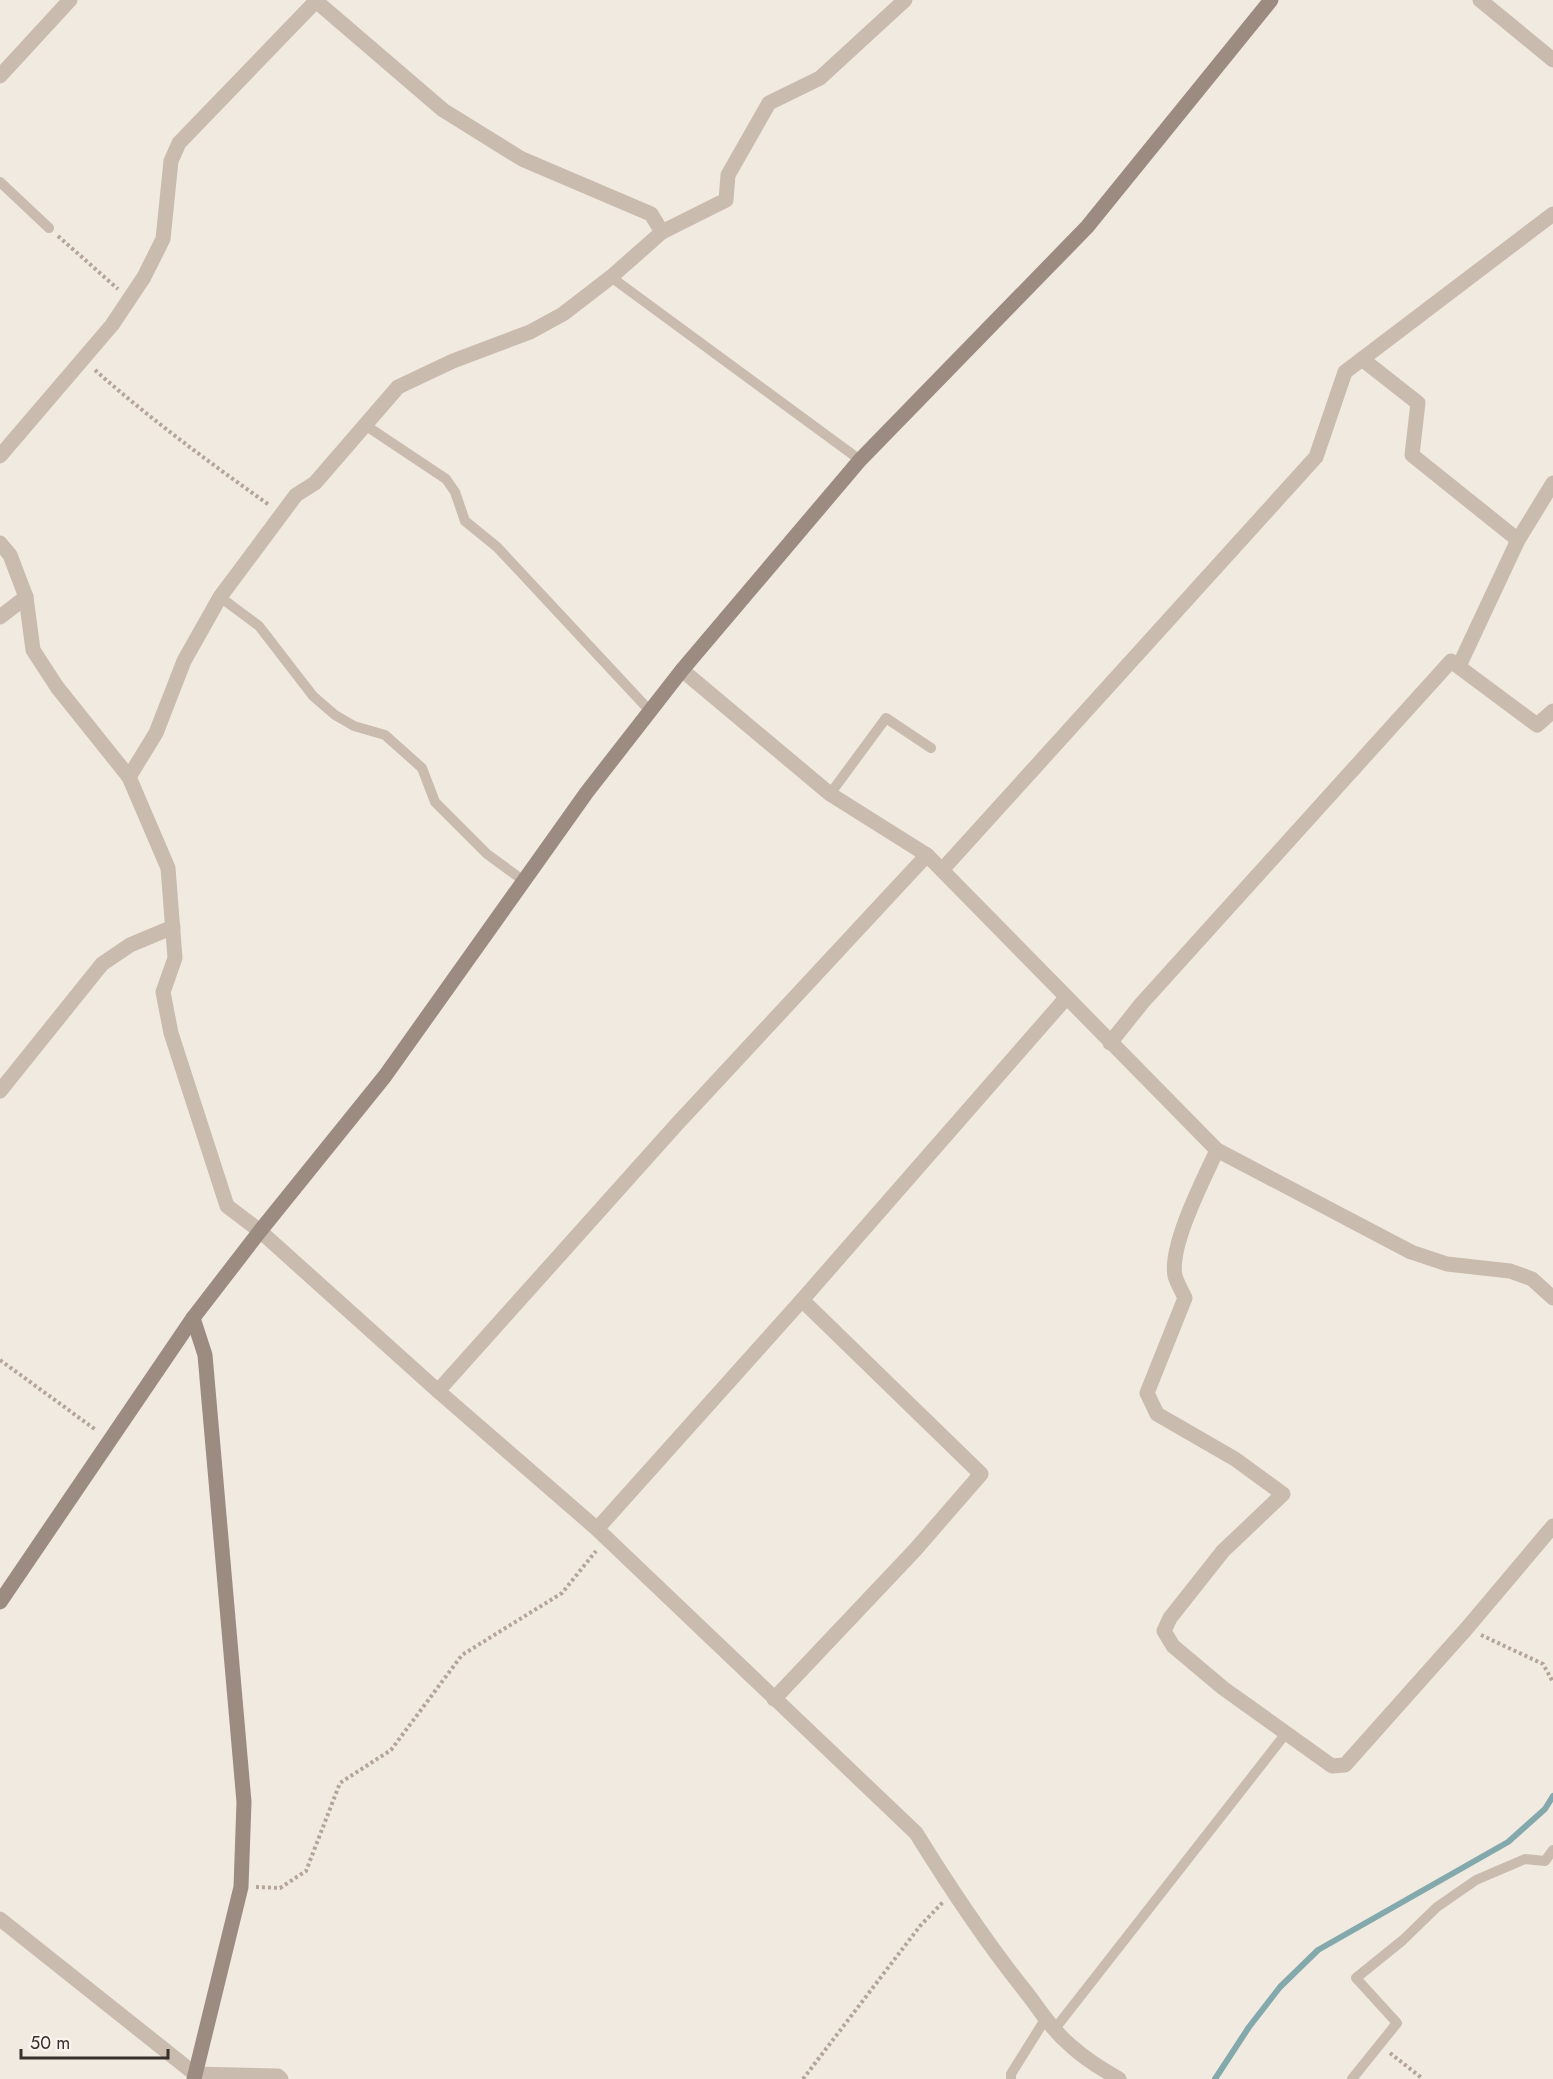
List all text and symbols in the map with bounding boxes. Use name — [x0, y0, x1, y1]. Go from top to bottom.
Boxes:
scale bar — [21, 2022, 168, 2060]
text: 50 m — [30, 2030, 70, 2056]

